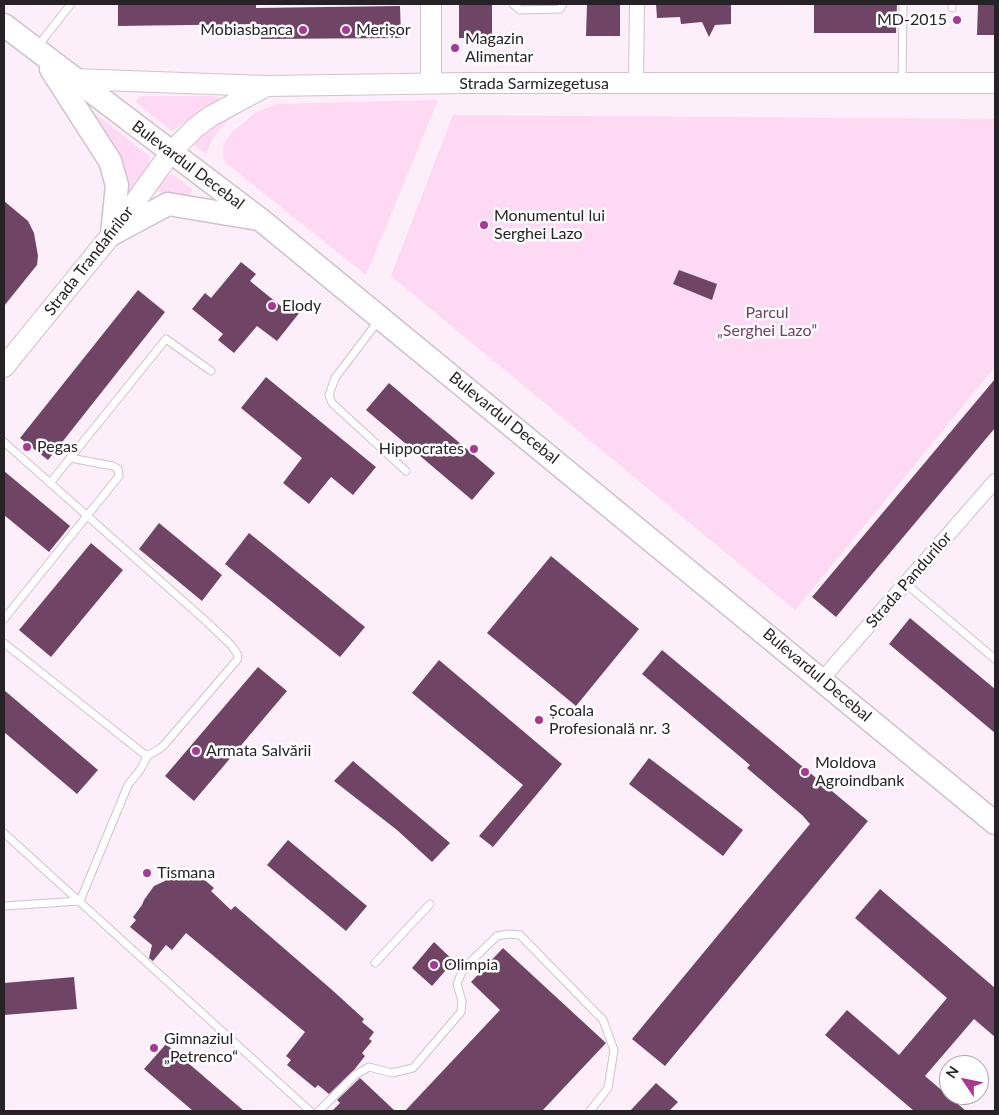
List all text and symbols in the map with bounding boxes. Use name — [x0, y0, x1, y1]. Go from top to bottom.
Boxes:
place label: MD-2015 — [877, 10, 947, 30]
marker: MD-2015 — [951, 14, 963, 26]
place label: Mobiasbanca — [200, 20, 293, 40]
place label: Merișor — [356, 20, 411, 40]
marker: Mobiasbanca — [297, 24, 309, 36]
marker: Merișor — [340, 24, 352, 36]
place label: Magazin Alimentar — [465, 29, 533, 67]
marker: Magazin Alimentar — [449, 42, 461, 54]
street label: Strada Sarmizegetusa — [459, 74, 609, 94]
street label: Bulevardul Decebal — [128, 117, 248, 213]
street label: Strada Trandafirilor — [40, 203, 138, 319]
place label: Monumentul lui Serghei Lazo — [494, 206, 605, 244]
marker: Monumentul lui Serghei Lazo — [478, 219, 490, 231]
place label: Elody — [282, 296, 321, 316]
marker: Elody — [266, 300, 278, 312]
park label: Parcul „Serghei Lazo” — [717, 303, 817, 341]
street label: Bulevardul Decebal — [445, 368, 563, 468]
place label: Pegas — [37, 437, 78, 457]
place label: Hippocrates — [379, 439, 464, 459]
marker: Pegas — [21, 441, 33, 453]
marker: Hippocrates — [468, 443, 480, 455]
street label: Strada Pandurilor — [862, 528, 956, 632]
street label: Bulevardul Decebal — [759, 624, 875, 726]
place label: Școala Profesională nr. 3 — [549, 701, 670, 739]
marker: Școala Profesională nr. 3 — [533, 714, 545, 726]
place label: Armata Salvării — [206, 741, 311, 761]
marker: Armata Salvării — [190, 745, 202, 757]
place label: Moldova Agroindbank — [815, 753, 904, 791]
marker: Moldova Agroindbank — [799, 766, 811, 778]
place label: Tismana — [157, 863, 215, 883]
marker: Tismana — [141, 867, 153, 879]
place label: Olimpia — [444, 955, 498, 975]
marker: Olimpia — [428, 959, 440, 971]
place label: Gimnaziul „Petrenco“ — [164, 1029, 238, 1067]
marker: Gimnaziul „Petrenco“ — [148, 1042, 160, 1054]
north arrow — [939, 1055, 989, 1105]
text: N — [942, 1063, 962, 1081]

